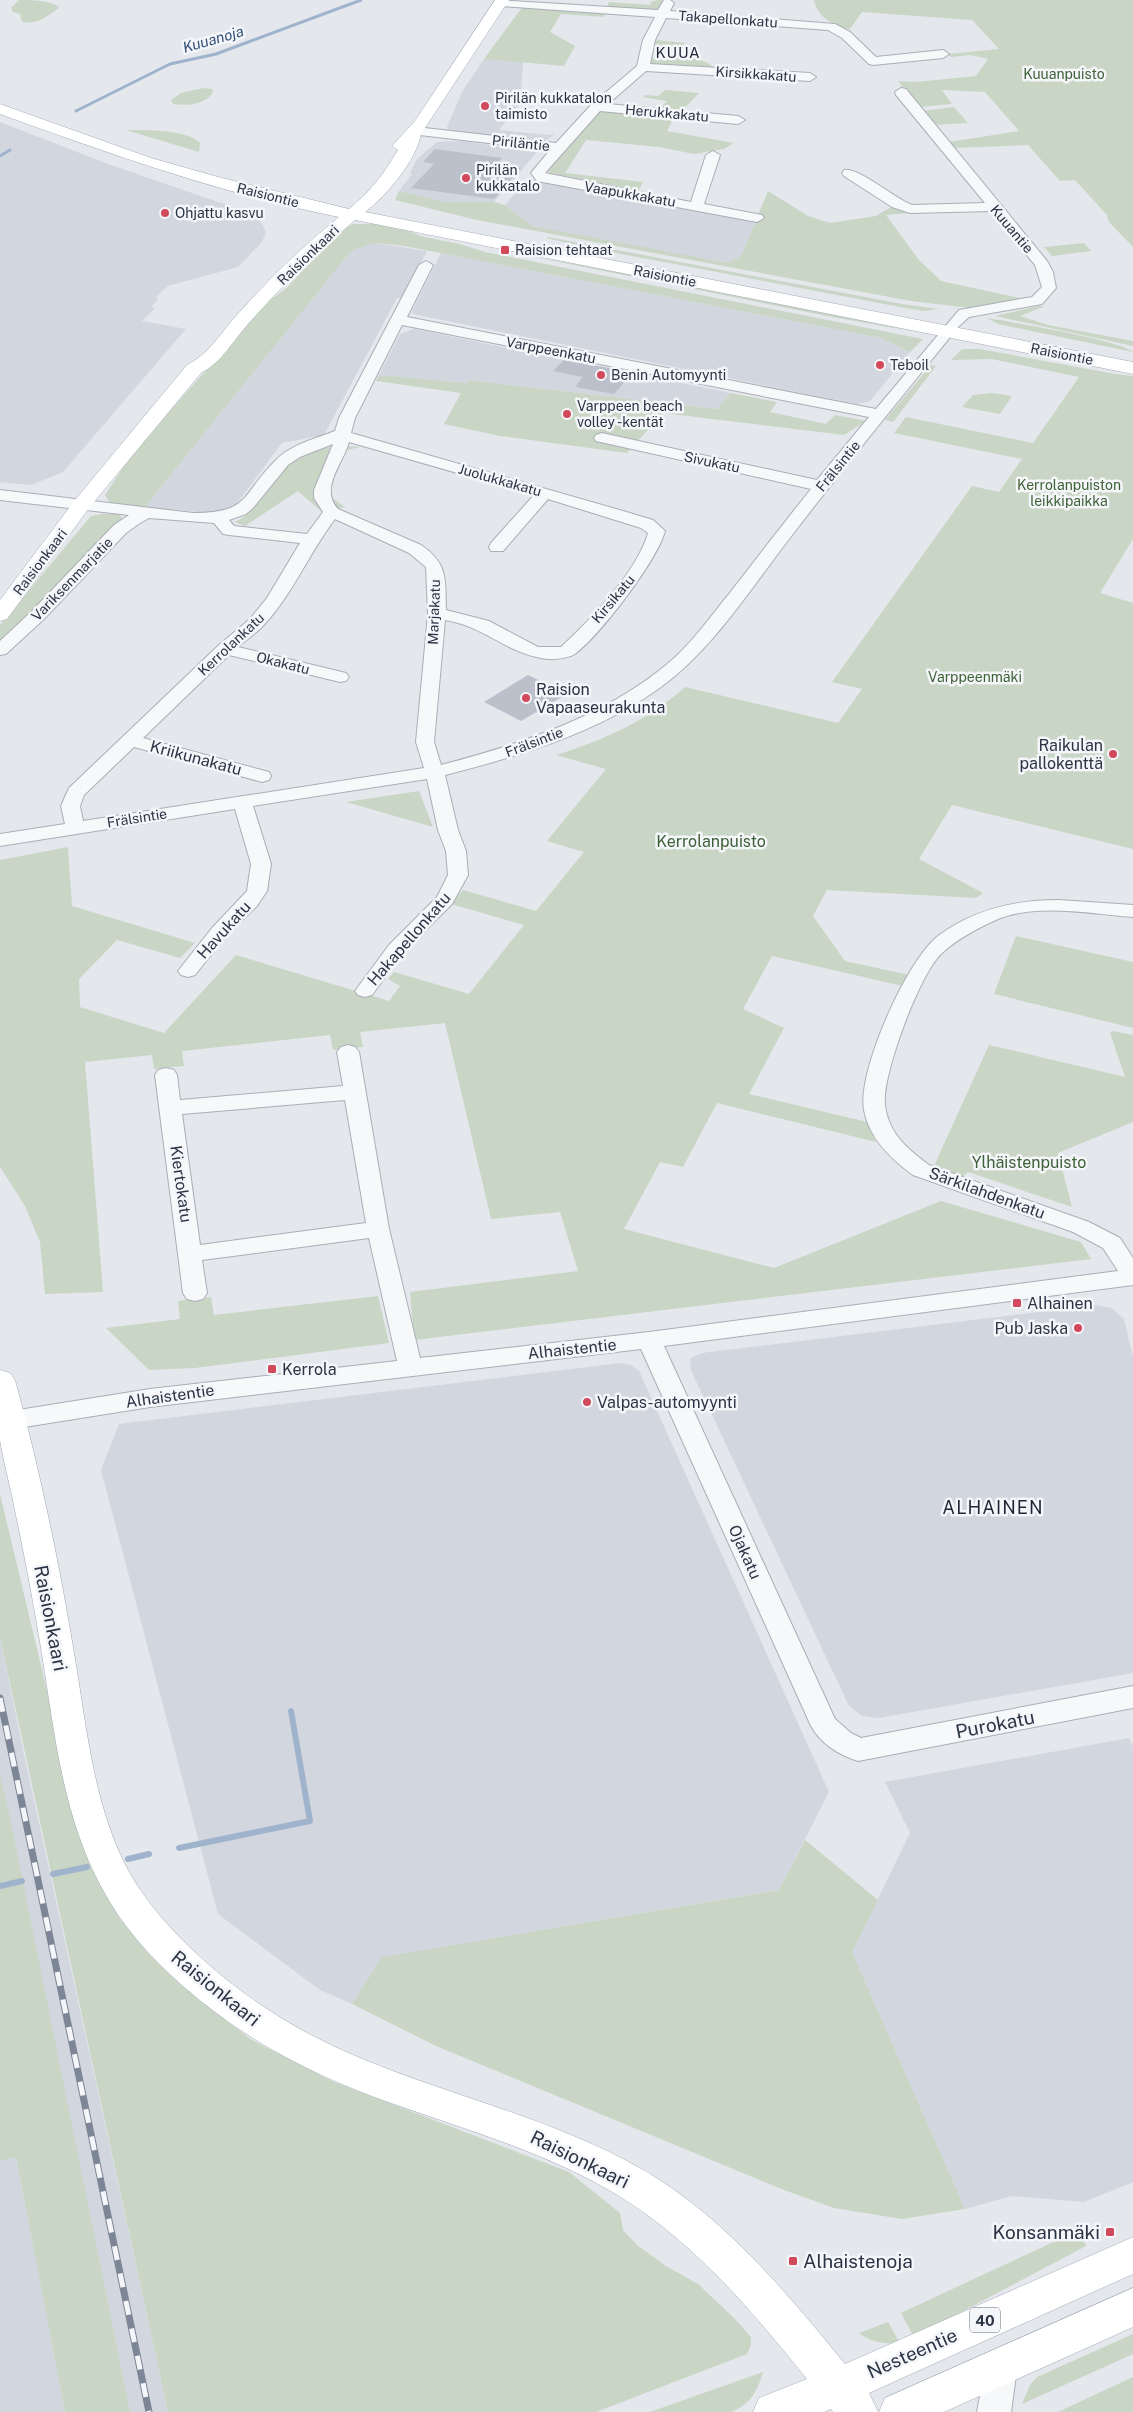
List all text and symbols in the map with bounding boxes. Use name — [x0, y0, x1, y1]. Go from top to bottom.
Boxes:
street label: Takapellonkatu — [678, 8, 778, 30]
water label: Kuuanoja — [181, 22, 245, 56]
district label: KUUA — [655, 44, 701, 61]
street label: Kirsikkakatu — [715, 63, 797, 85]
park label: Kuuanpuisto — [1023, 66, 1105, 82]
place label: Pirilän kukkatalon taimisto — [495, 90, 612, 122]
marker: Pirilän kukkatalon taimisto — [479, 100, 491, 112]
street label: Herukkakatu — [624, 101, 710, 125]
street label: Piriläntie — [491, 132, 551, 154]
place label: Pirilän kukkatalo — [476, 162, 540, 194]
marker: Pirilän kukkatalo — [460, 172, 472, 184]
street label: Vaapukkakatu — [583, 178, 677, 210]
street label: Raisiontie — [235, 180, 301, 210]
street label: Kuuantie — [987, 202, 1037, 256]
place label: Ohjattu kasvu — [175, 205, 264, 221]
marker: Ohjattu kasvu — [159, 207, 171, 219]
street label: Raisionkaari — [274, 222, 342, 288]
place label: Raision tehtaat — [515, 242, 612, 258]
marker: Raision tehtaat — [499, 244, 511, 256]
street label: Raisiontie — [632, 262, 698, 290]
street label: Varppeenkatu — [505, 333, 597, 367]
street label: Raisiontie — [1029, 340, 1095, 368]
place label: Teboil — [890, 357, 929, 373]
marker: Teboil — [874, 359, 886, 371]
place label: Benin Automyynti — [611, 367, 726, 383]
marker: Benin Automyynti — [595, 369, 607, 381]
place label: Varppeen beach volley -kentät — [577, 398, 683, 430]
marker: Varppeen beach volley -kentät — [561, 408, 573, 420]
street label: Frälsintie — [813, 437, 863, 495]
street label: Sivukatu — [683, 448, 741, 476]
street label: Juolukkakatu — [457, 461, 543, 499]
park label: Kerrolanpuiston leikkipaikka — [1017, 477, 1121, 509]
street label: Raisionkaari — [10, 526, 70, 598]
street label: Variksenmarjatie — [28, 534, 116, 624]
street label: Kirsikatu — [588, 572, 638, 626]
street label: Marjakatu — [425, 579, 443, 645]
street label: Kerrolankatu — [195, 609, 267, 679]
street label: Okakatu — [255, 649, 311, 677]
park label: Varppeenmäki — [928, 669, 1022, 685]
place label: Raision Vapaaseurakunta — [536, 680, 665, 717]
marker: Raision Vapaaseurakunta — [520, 692, 532, 704]
street label: Frälsintie — [503, 724, 565, 760]
place label: Raikulan pallokenttä — [1020, 736, 1103, 773]
street label: Kriikunakatu — [148, 737, 244, 779]
marker: Raikulan pallokenttä — [1107, 748, 1119, 760]
street label: Frälsintie — [106, 805, 168, 831]
park label: Kerrolanpuisto — [656, 832, 766, 851]
street label: Hakapellonkatu — [363, 889, 455, 989]
street label: Havukatu — [193, 897, 255, 963]
street label: Kiertokatu — [166, 1144, 196, 1224]
park label: Ylhäistenpuisto — [972, 1153, 1086, 1172]
street label: Särkilahdenkatu — [926, 1163, 1048, 1223]
place label: Alhainen — [1027, 1294, 1093, 1313]
marker: Alhainen — [1011, 1297, 1023, 1309]
place label: Pub Jaska — [994, 1319, 1068, 1338]
marker: Pub Jaska — [1072, 1322, 1084, 1334]
street label: Alhaistentie — [527, 1335, 617, 1363]
place label: Kerrola — [282, 1360, 337, 1379]
marker: Kerrola — [266, 1363, 278, 1375]
street label: Alhaistentie — [124, 1380, 216, 1412]
place label: Valpas-automyynti — [597, 1393, 737, 1412]
marker: Valpas-automyynti — [581, 1396, 593, 1408]
district label: ALHAINEN — [942, 1497, 1044, 1518]
street label: Ojakatu — [725, 1522, 765, 1582]
street label: Raisionkaari — [30, 1563, 72, 1673]
street label: Purokatu — [954, 1706, 1036, 1742]
street label: Raisionkaari — [167, 1946, 265, 2030]
street label: Raisionkaari — [527, 2126, 633, 2192]
place label: Konsanmäki — [993, 2221, 1100, 2243]
marker: Konsanmäki — [1104, 2226, 1116, 2238]
place label: Alhaistenoja — [803, 2250, 913, 2272]
marker: Alhaistenoja — [787, 2255, 799, 2267]
road number: 40 — [970, 2308, 1000, 2332]
street label: Nesteentie — [864, 2323, 960, 2383]

